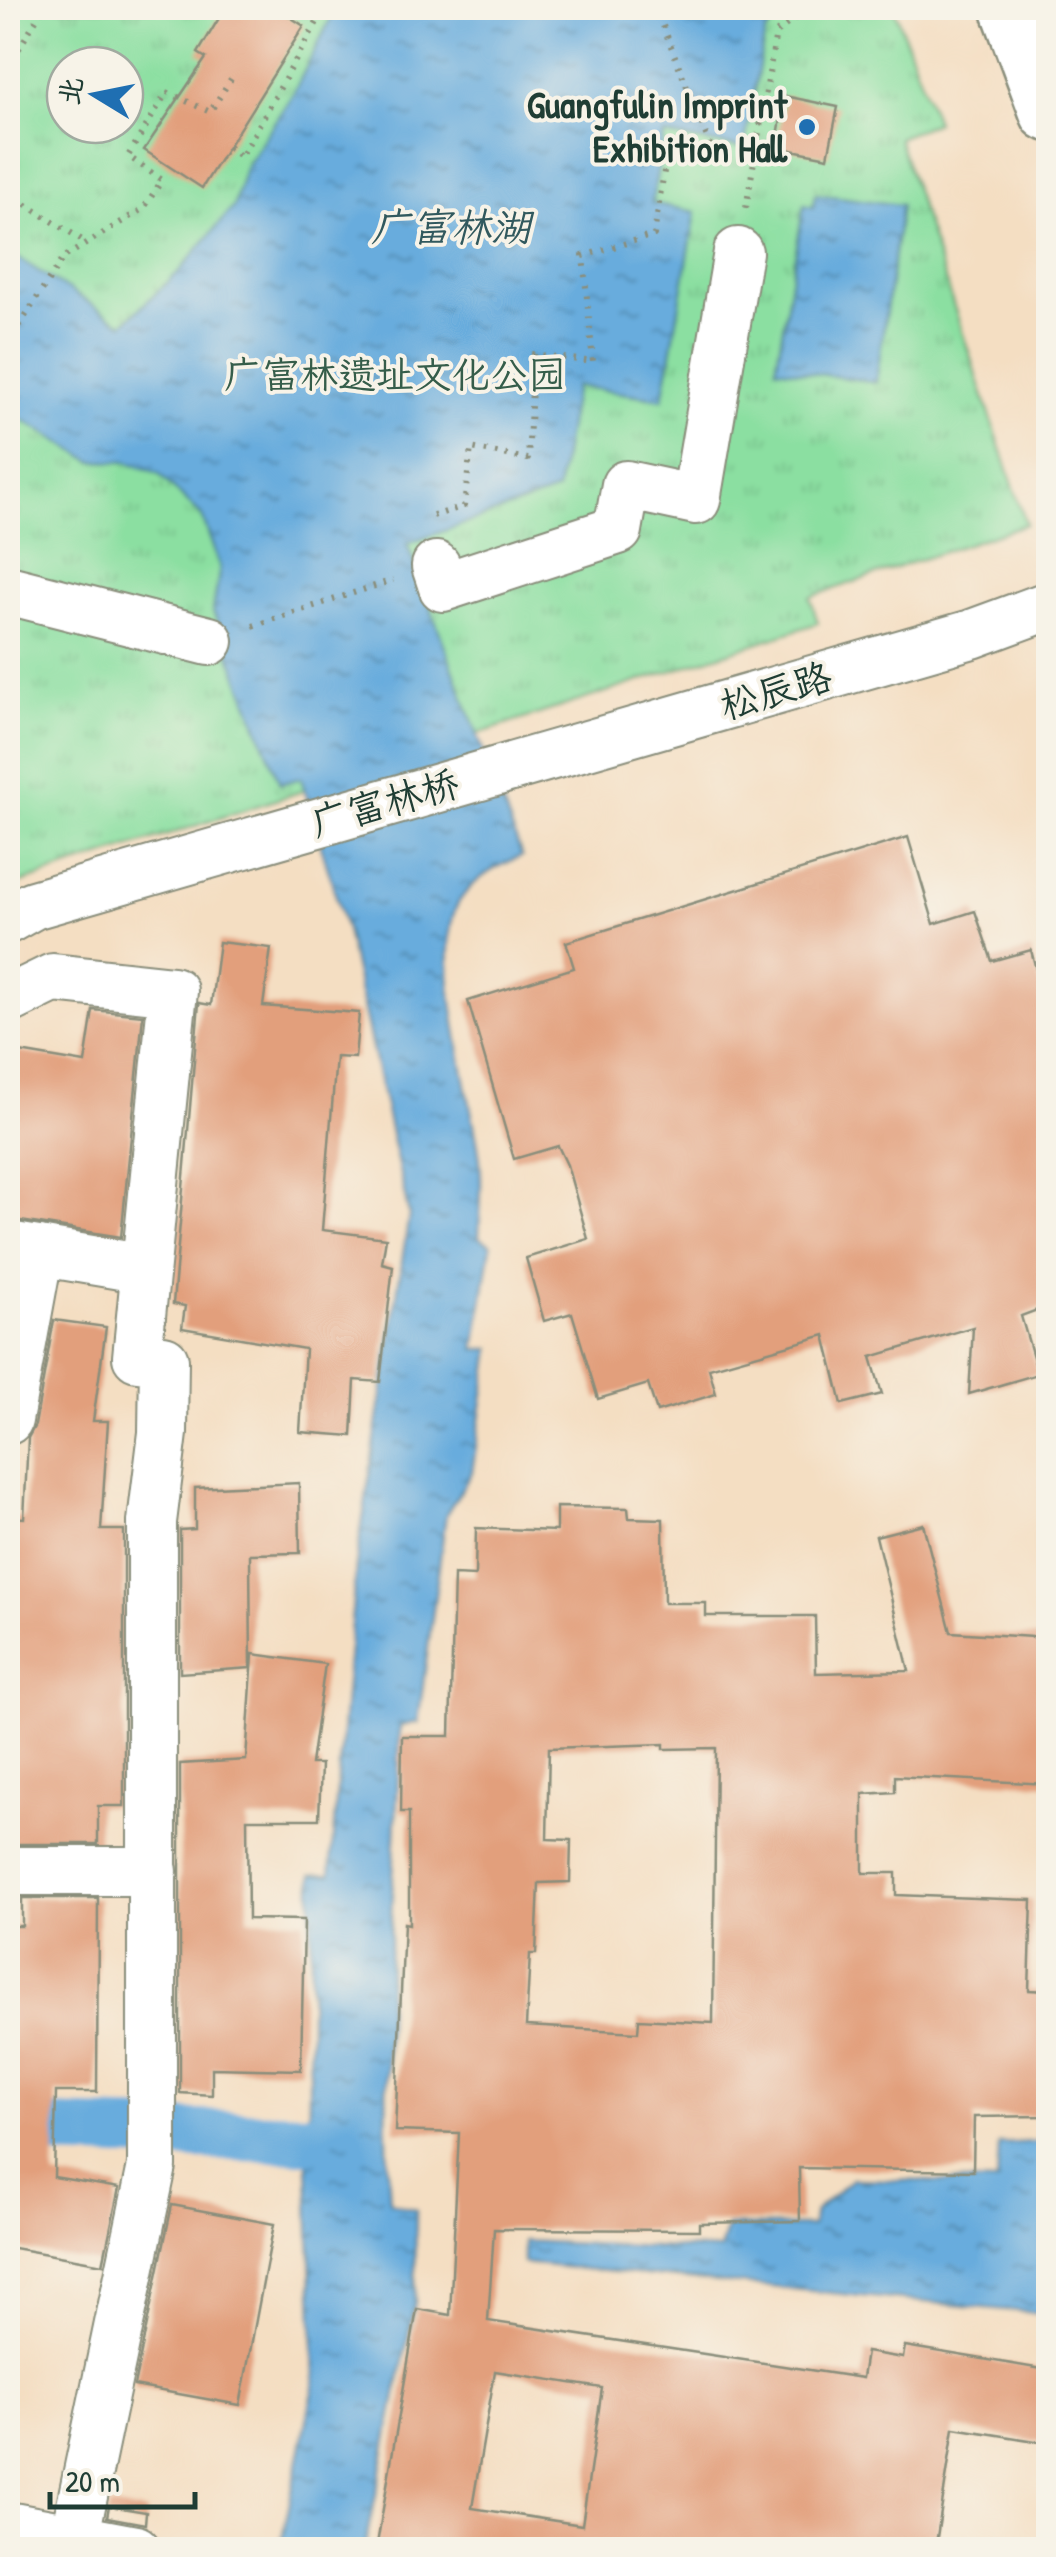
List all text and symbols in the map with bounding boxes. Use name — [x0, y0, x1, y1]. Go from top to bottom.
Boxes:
north arrow — [45, 45, 145, 145]
text: 北 — [49, 74, 92, 108]
place label: Guangfulin Imprint Exhibition Hall — [527, 78, 789, 174]
marker: Guangfulin Imprint Exhibition Hall — [796, 116, 818, 138]
water label: 广富林湖 — [371, 199, 535, 253]
park label: 广富林遗址文化公园 — [224, 348, 566, 400]
street label: 松辰路 — [714, 649, 838, 731]
street label: 广富林桥 — [304, 756, 465, 848]
scale bar — [50, 2447, 195, 2509]
text: 20 m — [65, 2461, 120, 2501]

